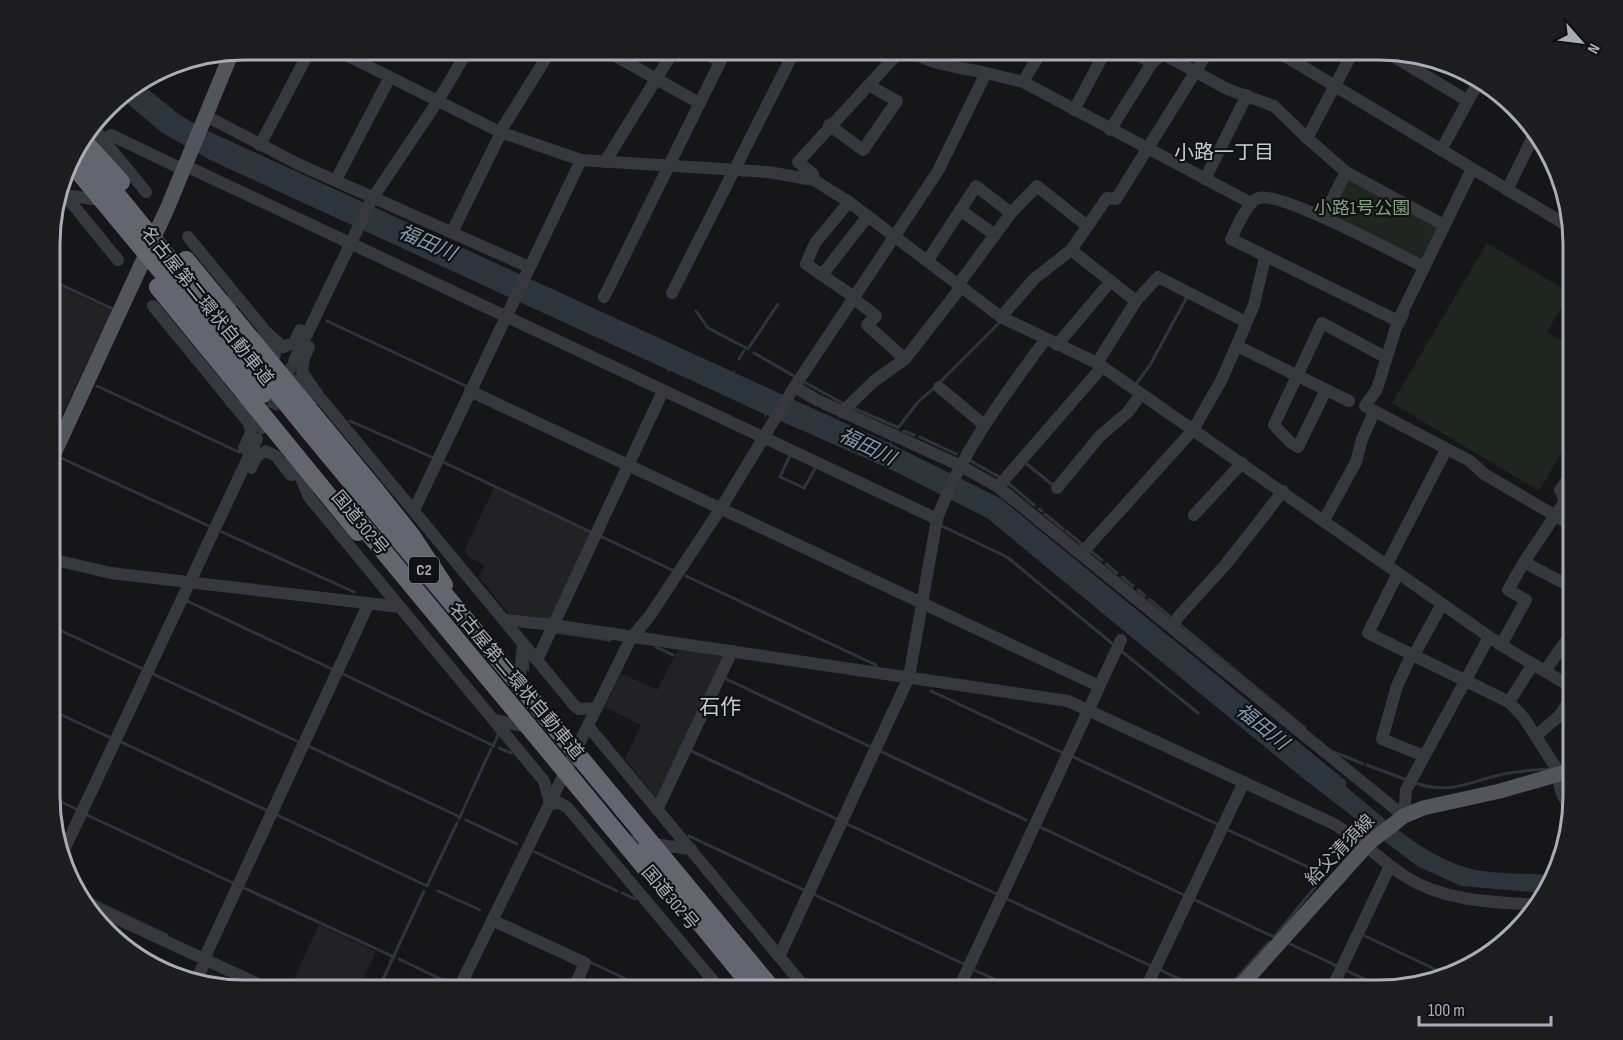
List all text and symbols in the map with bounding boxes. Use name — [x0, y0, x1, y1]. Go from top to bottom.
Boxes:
north arrow — [1551, 12, 1611, 72]
text: N — [1583, 40, 1603, 57]
district label: 小路一丁目 — [1174, 141, 1274, 165]
park label: 小路1号公園 — [1314, 198, 1410, 219]
water label: 福田川 — [395, 220, 461, 267]
street label: 名古屋第二環状自動車道 — [137, 222, 277, 390]
water label: 福田川 — [835, 423, 901, 472]
street label: 国道302号 — [327, 487, 393, 559]
road number: C2 — [409, 557, 439, 583]
street label: 名古屋第二環状自動車道 — [444, 598, 588, 764]
district label: 石作 — [699, 695, 741, 720]
water label: 福田川 — [1231, 699, 1294, 756]
street label: 給父清須線 — [1301, 810, 1379, 890]
street label: 国道302号 — [637, 862, 703, 934]
scale bar — [1419, 989, 1551, 1027]
text: 100 m — [1428, 1000, 1465, 1021]

